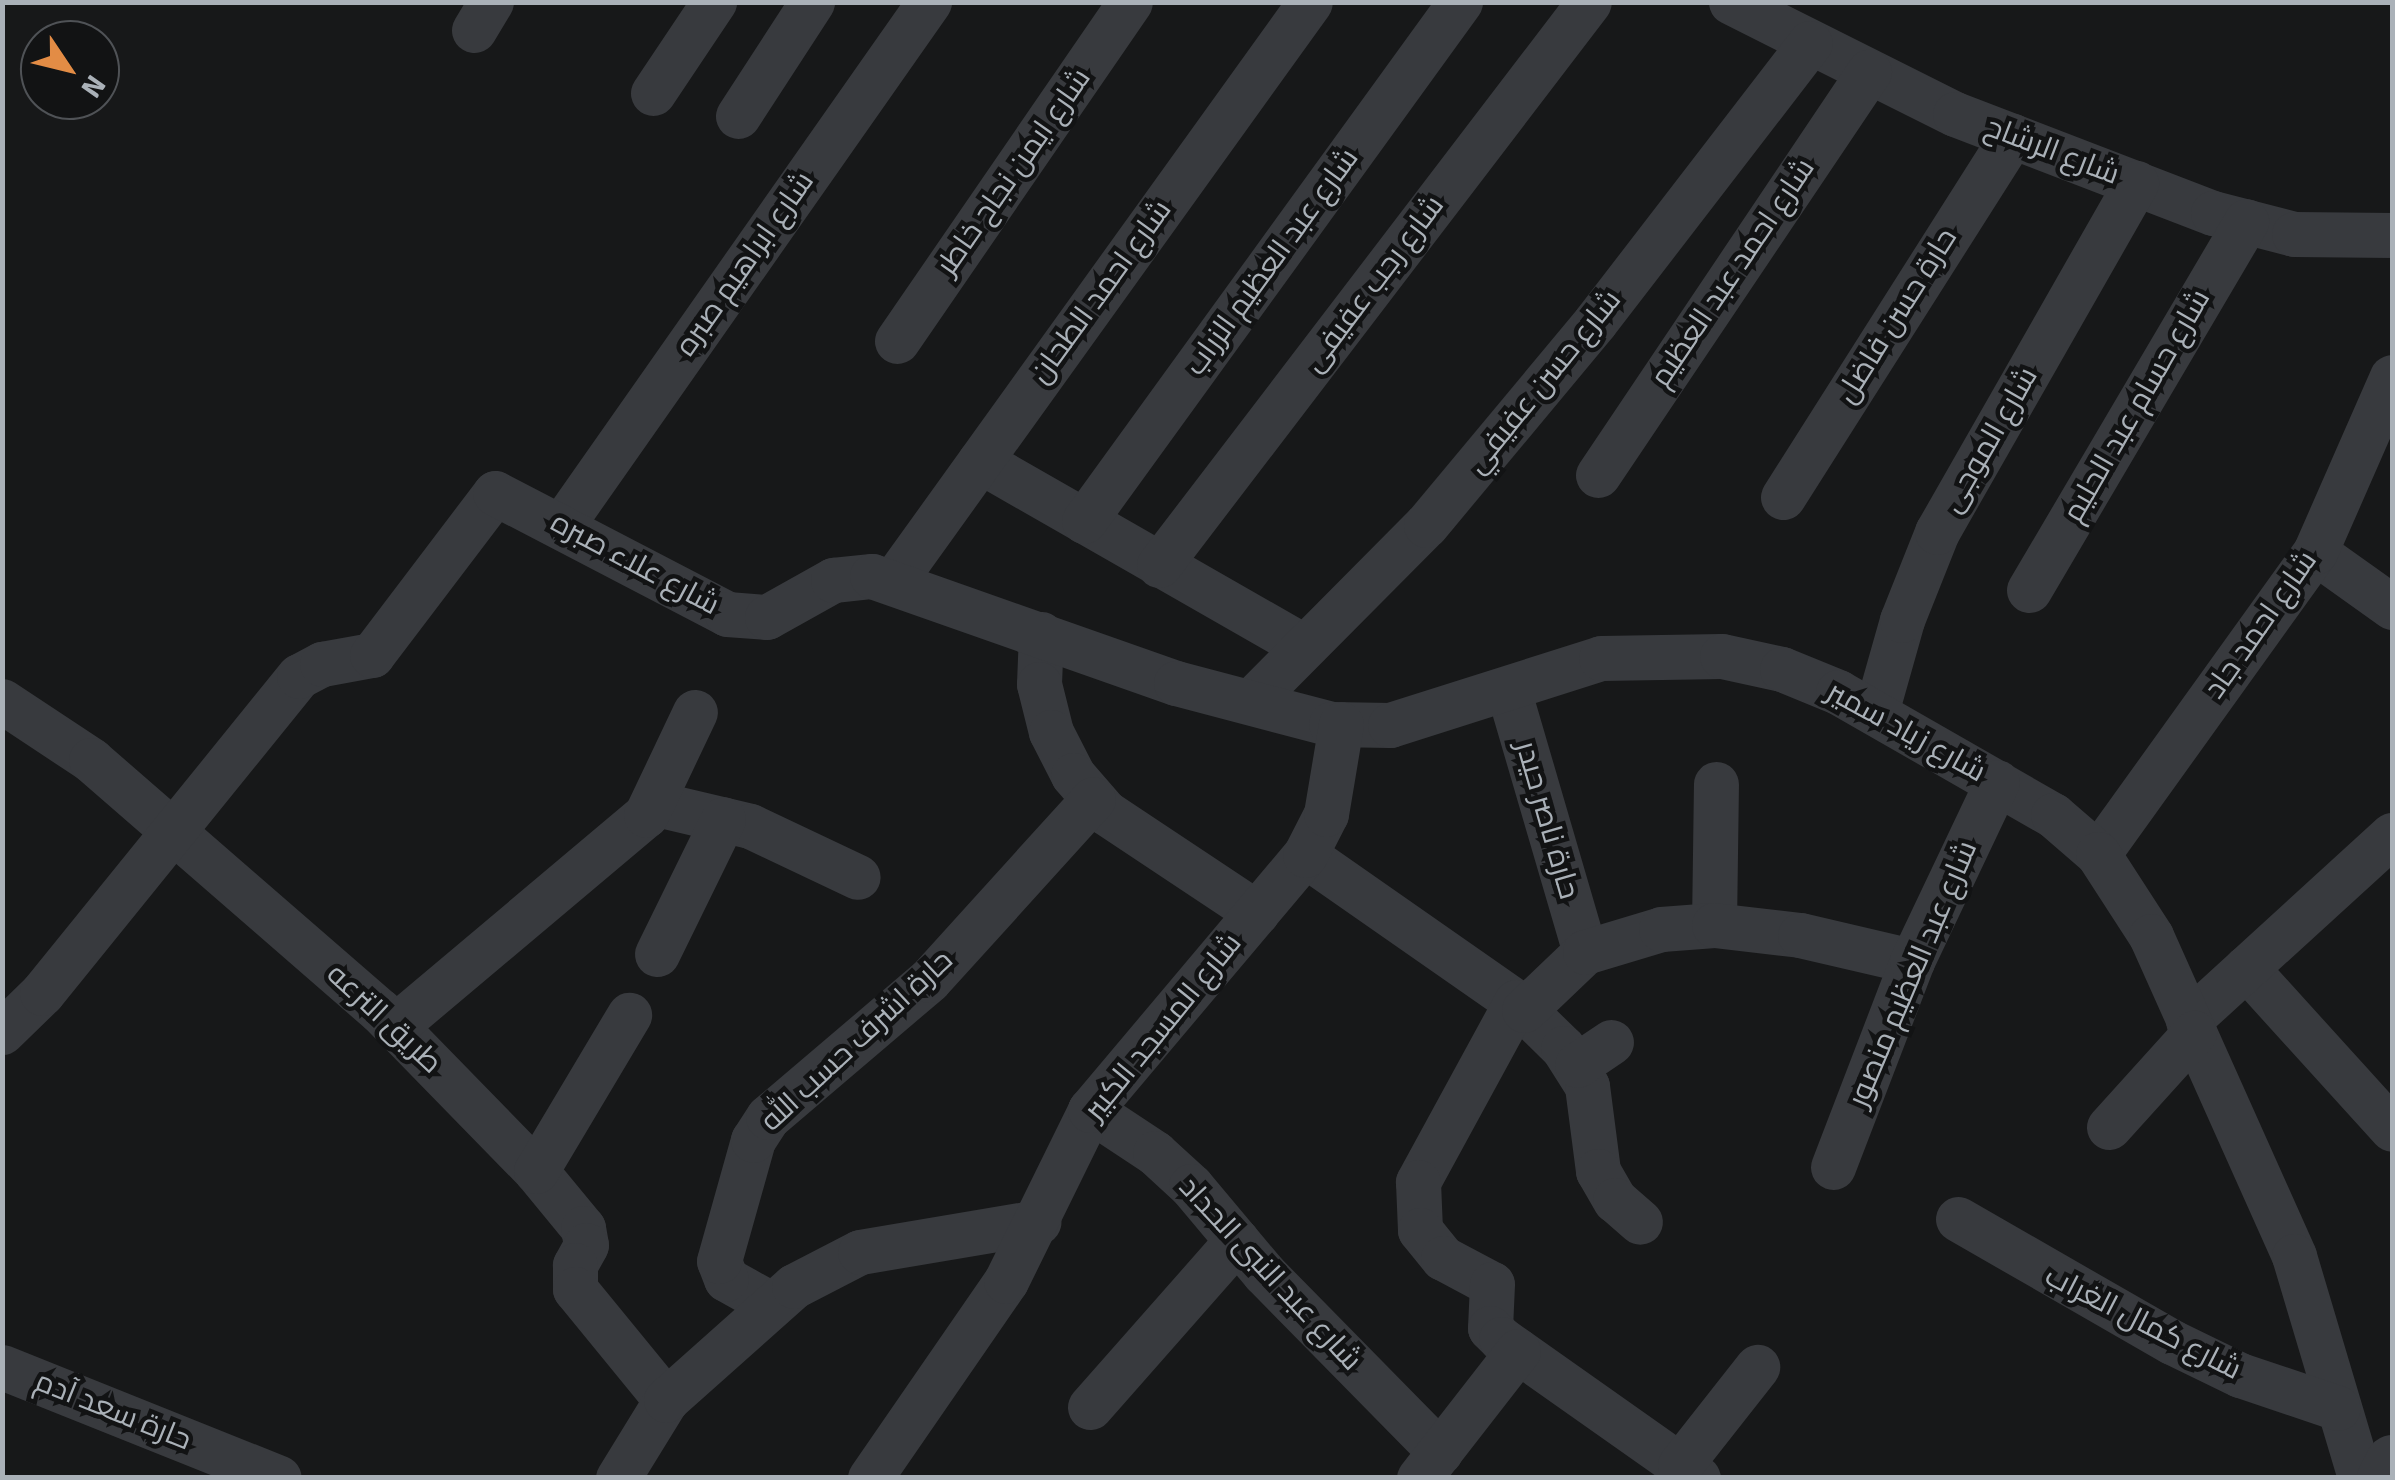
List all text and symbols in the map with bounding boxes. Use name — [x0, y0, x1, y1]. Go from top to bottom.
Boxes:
north arrow — [20, 20, 120, 120]
street label: شارع ايمن نجاح خاطر — [929, 62, 1099, 282]
text: N — [73, 68, 112, 104]
street label: شارع الرشاح — [1980, 109, 2124, 193]
street label: شارع عبد العظيم الزراب — [1178, 141, 1366, 383]
street label: شارع احمد عبد العظيم — [1643, 152, 1823, 394]
street label: شارع ابراهيم صبره — [668, 165, 822, 363]
street label: شارع رجب عفيفى — [1296, 189, 1452, 379]
street label: شارع احمد الطحان — [1022, 193, 1180, 391]
street label: حارة حسن فاضل — [1829, 222, 1965, 410]
street label: شارع حسن عفيفي — [1459, 283, 1629, 481]
street label: شارع حسام عبد الحليم — [2056, 283, 2218, 529]
street label: شارع الموجى — [1934, 361, 2046, 519]
street label: شارع علاء صبره — [545, 505, 725, 623]
street label: شارع احمد جاد — [2197, 544, 2325, 706]
street label: شارع زياد سمير — [1820, 674, 1992, 790]
street label: حارة ناصر حيدر — [1507, 737, 1587, 903]
street label: شارع عبد العظيم منصور — [1841, 835, 1985, 1113]
street label: شارع المسجد الكبير — [1076, 926, 1250, 1128]
street label: حارة اشرف حسب الله — [753, 943, 961, 1139]
street label: طريق الترعه — [319, 957, 449, 1081]
street label: شارع عبد النبى الحداد — [1171, 1170, 1369, 1378]
street label: شارع كمال الغراب — [2039, 1258, 2247, 1388]
street label: حارة سعد آدم — [30, 1363, 196, 1459]

